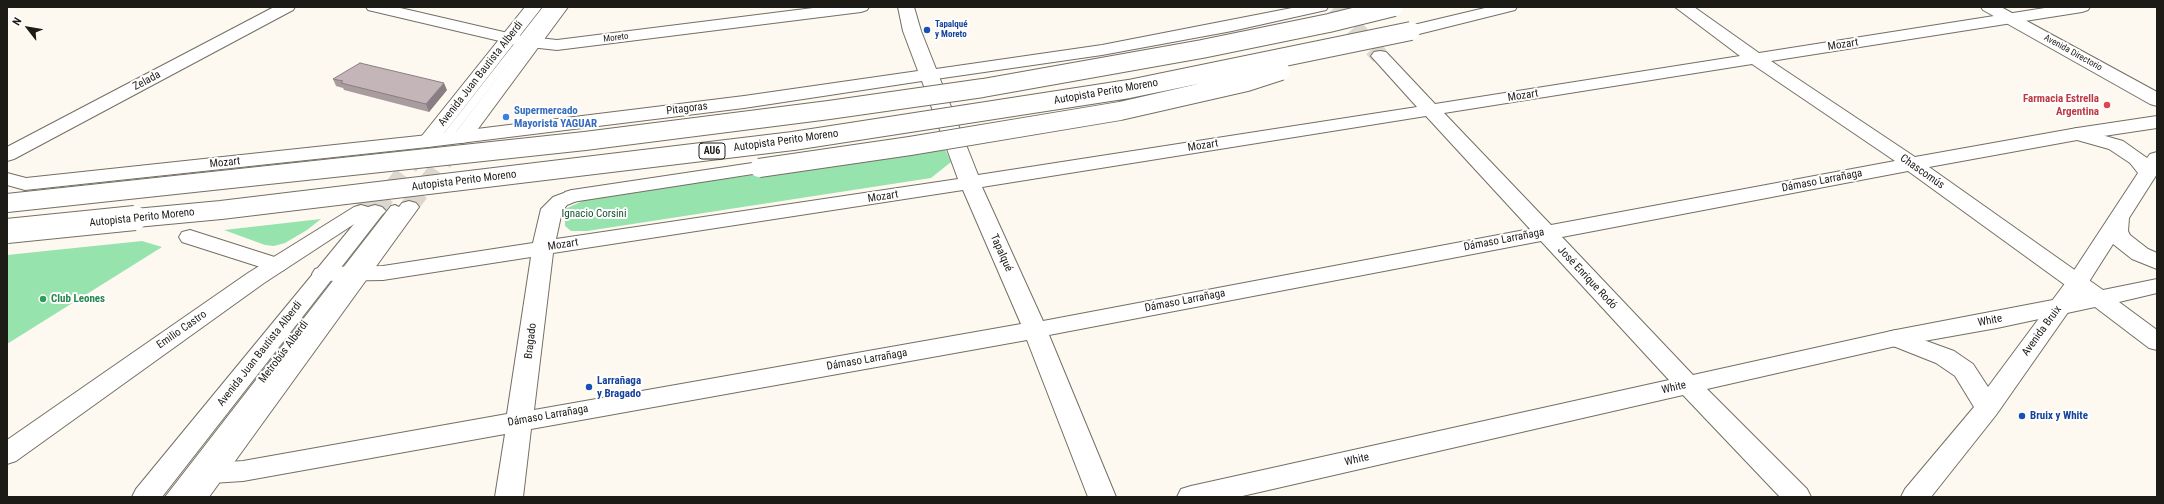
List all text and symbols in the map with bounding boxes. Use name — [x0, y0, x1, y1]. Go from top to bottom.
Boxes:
north arrow — [8, 8, 48, 48]
text: N — [10, 15, 25, 28]
street label: Avenida Juan Bautista Alberdi — [436, 19, 526, 129]
place label: Tapalqué y Moreto — [935, 20, 968, 41]
marker: Tapalqué y Moreto — [922, 25, 932, 35]
street label: Moreto — [603, 31, 629, 45]
street label: Avenida Directorio — [2042, 33, 2104, 73]
street label: Mozart — [1827, 36, 1859, 54]
street label: Zelada — [131, 68, 163, 94]
street label: Autopista Perito Moreno — [1053, 76, 1159, 108]
street label: Mozart — [1507, 87, 1539, 105]
place label: Farmacia Estrella Argentina — [2023, 92, 2099, 118]
street label: Pitagoras — [666, 100, 708, 118]
marker: Farmacia Estrella Argentina — [2102, 100, 2112, 110]
place label: Supermercado Mayorista YAGUAR — [514, 104, 597, 130]
marker: Supermercado Mayorista YAGUAR — [501, 112, 511, 122]
street label: Autopista Perito Moreno — [733, 127, 839, 155]
street label: Mozart — [1187, 137, 1219, 155]
road number: AU6 — [699, 143, 725, 159]
street label: Chascomús — [1897, 152, 1947, 192]
street label: Mozart — [209, 155, 241, 171]
street label: Dámaso Larrañaga — [1781, 167, 1863, 195]
street label: Autopista Perito Moreno — [411, 168, 517, 194]
street label: Mozart — [867, 188, 899, 206]
street label: Autopista Perito Moreno — [89, 206, 195, 230]
park label: Ignacio Corsini — [562, 207, 626, 221]
street label: Dámaso Larrañaga — [1463, 226, 1545, 254]
street label: Tapalqué — [987, 232, 1015, 274]
street label: Mozart — [547, 236, 579, 254]
street label: José Enrique Rodó — [1555, 244, 1619, 312]
street label: Dámaso Larrañaga — [1144, 287, 1226, 315]
place label: Club Leones — [51, 292, 105, 306]
marker: Club Leones — [38, 294, 48, 304]
street label: Avenida Juan Bautista Alberdi — [215, 299, 305, 409]
street label: Avenida Bruix — [2019, 303, 2065, 359]
street label: Emilio Castro — [154, 308, 210, 352]
street label: White — [1977, 312, 2003, 330]
street label: Metrobús Alberdi — [256, 318, 312, 386]
street label: Bragado — [522, 322, 540, 360]
street label: Dámaso Larrañaga — [826, 346, 908, 374]
place label: Larrañaga y Bragado — [597, 374, 641, 400]
street label: White — [1661, 379, 1687, 397]
marker: Larrañaga y Bragado — [584, 382, 594, 392]
street label: Dámaso Larrañaga — [507, 402, 589, 430]
place label: Bruix y White — [2030, 409, 2088, 423]
marker: Bruix y White — [2017, 411, 2027, 421]
street label: White — [1344, 451, 1370, 469]

